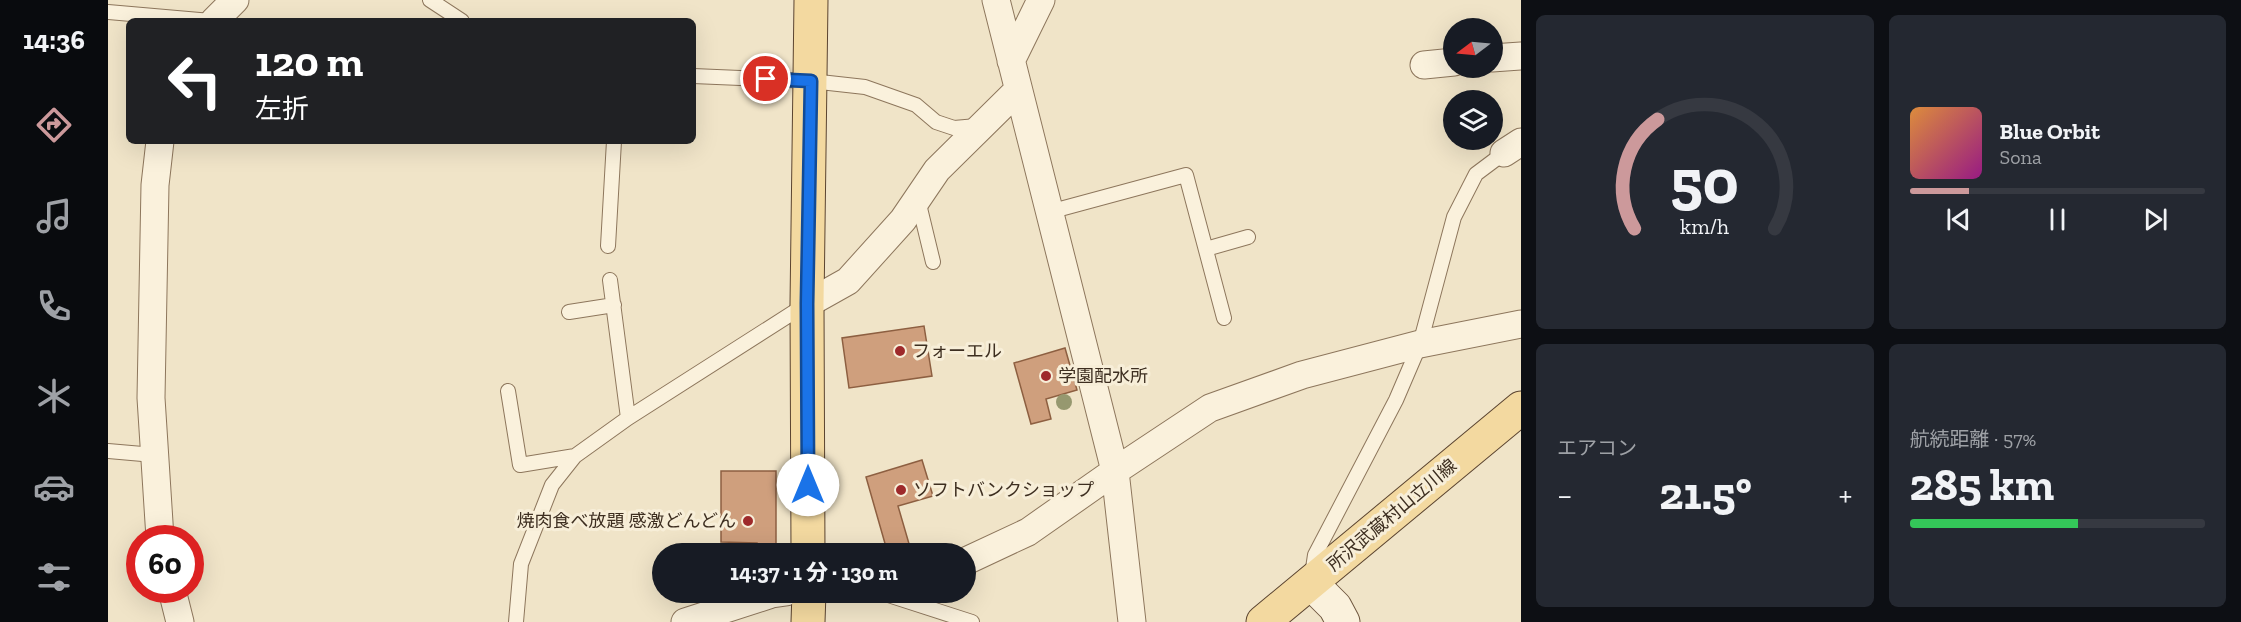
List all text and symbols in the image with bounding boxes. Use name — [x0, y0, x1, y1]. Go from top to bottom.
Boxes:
north arrow — [1443, 18, 1503, 78]
map controls — [1443, 18, 1503, 150]
text: 14:36 — [23, 24, 85, 56]
text: 120 m — [255, 36, 363, 87]
icon: left — [156, 42, 234, 120]
pin — [740, 53, 791, 104]
icon: arrive — [749, 62, 782, 95]
button: layers — [1443, 90, 1503, 150]
text: 左折 — [255, 93, 309, 125]
icon: directions — [33, 104, 75, 146]
text: Blue Orbit — [2000, 118, 2100, 145]
text: 50 — [1670, 144, 1739, 219]
text: Sona — [2000, 145, 2042, 169]
icon: music — [33, 195, 75, 237]
icon: previous — [1942, 203, 1975, 236]
icon: pause — [2041, 203, 2074, 236]
icon: next — [2139, 203, 2172, 236]
text: km/h — [1680, 214, 1729, 239]
icon: phone — [33, 285, 75, 327]
place label: フォーエル — [912, 340, 1002, 362]
marker: フォーエル — [893, 344, 907, 358]
place label: 学園配水所 — [1058, 365, 1148, 387]
marker: 学園配水所 — [1039, 369, 1053, 383]
icon: climate — [33, 375, 75, 417]
text: 航続距離 · 57% — [1910, 427, 2036, 451]
text: エアコン — [1557, 436, 1637, 460]
position arrow — [776, 453, 840, 517]
street label: 所沢武蔵村山立川線 — [1323, 455, 1461, 575]
text: 285 km — [1910, 458, 2054, 512]
icon: car — [33, 466, 75, 508]
text: 21.5° — [1659, 467, 1752, 521]
text: − — [1557, 475, 1572, 514]
text: + — [1839, 475, 1852, 514]
place label: ソフトバンクショップ — [913, 479, 1094, 501]
marker: ソフトバンクショップ — [894, 483, 908, 497]
place label: 焼肉食べ放題 感激どんどん — [516, 510, 736, 532]
marker: 焼肉食べ放題 感激どんどん — [741, 514, 755, 528]
speed limit sign: 60 — [126, 525, 204, 603]
icon: filters — [33, 556, 75, 598]
text: 14:37 · 1 分 · 130 m — [730, 559, 898, 586]

